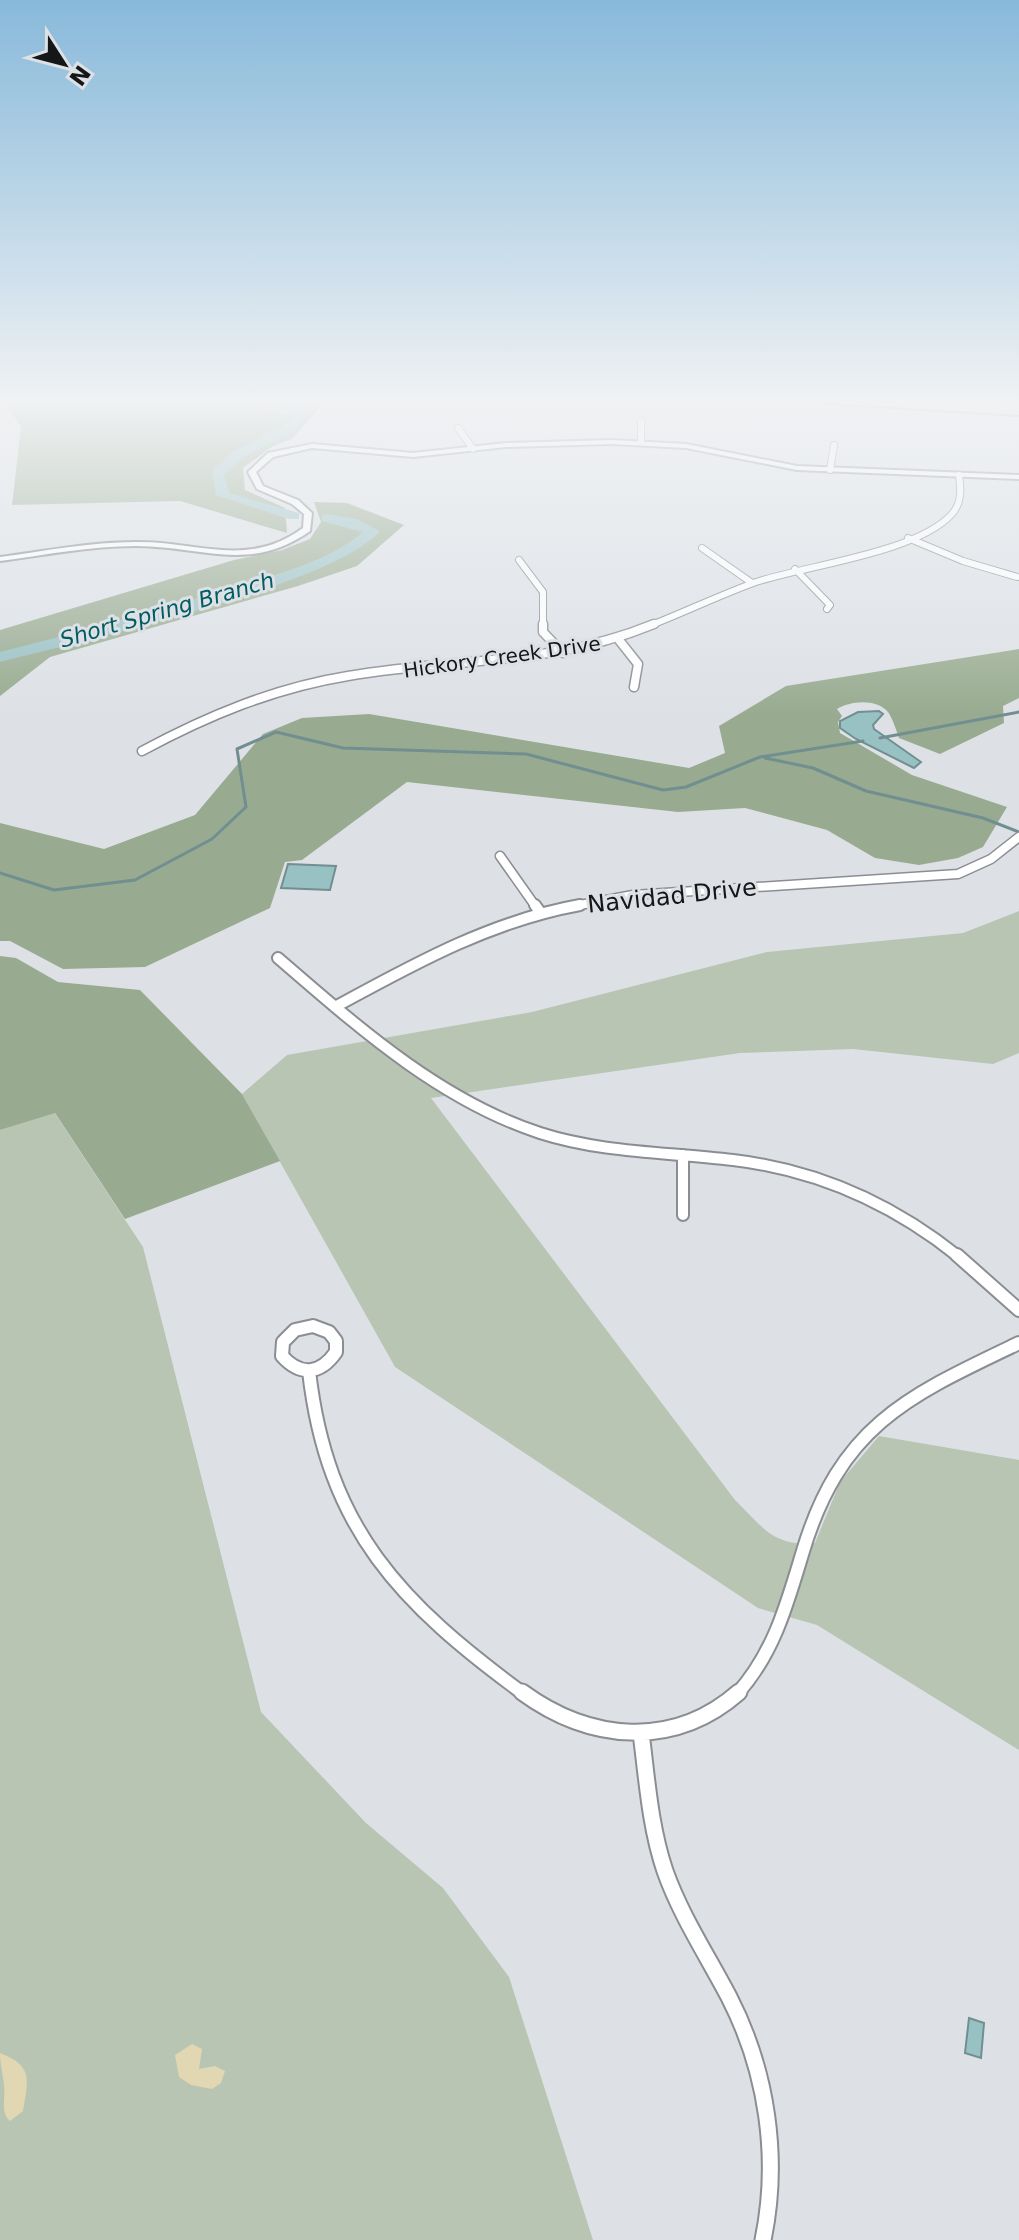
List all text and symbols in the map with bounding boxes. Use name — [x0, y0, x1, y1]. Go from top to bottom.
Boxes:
north arrow — [24, 24, 104, 104]
text: N — [64, 61, 95, 90]
water label: Short Spring Branch — [57, 567, 277, 653]
street label: Hickory Creek Drive — [402, 631, 602, 683]
street label: Navidad Drive — [586, 873, 758, 919]

